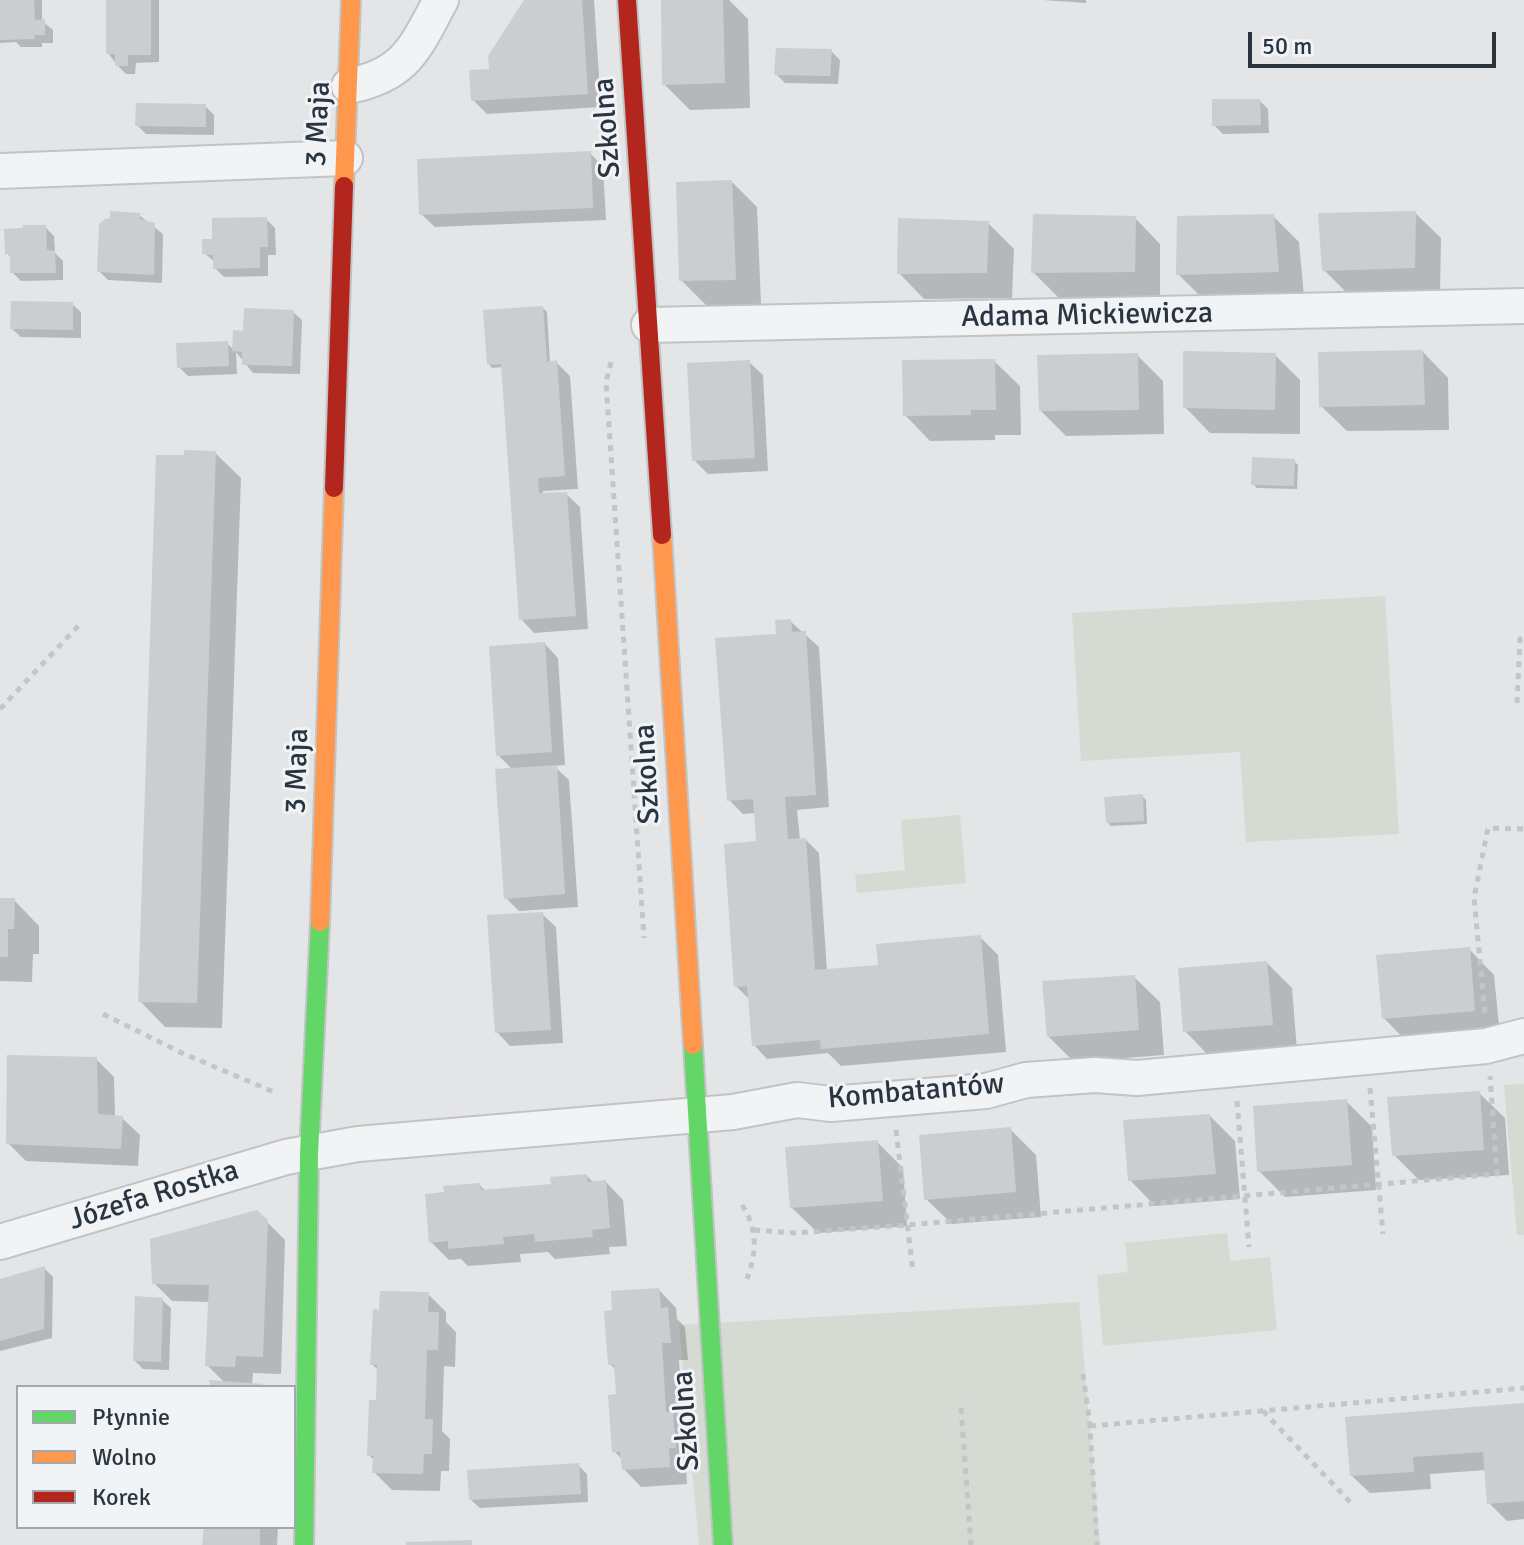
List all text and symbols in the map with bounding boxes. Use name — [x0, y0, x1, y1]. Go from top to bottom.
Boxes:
scale bar — [1252, 16, 1500, 66]
text: 50 m — [1262, 31, 1312, 61]
street label: Szkolna — [587, 77, 629, 179]
street label: 3 Maja — [299, 80, 339, 168]
street label: Adama Mickiewicza — [961, 296, 1213, 336]
street label: Szkolna — [627, 723, 669, 825]
street label: 3 Maja — [279, 727, 317, 815]
street label: Kombatantów — [826, 1066, 1006, 1118]
street label: Józefa Rostka — [65, 1153, 243, 1239]
street label: Szkolna — [666, 1370, 708, 1472]
legend — [16, 1385, 296, 1529]
text: Płynnie — [92, 1402, 170, 1432]
text: Wolno — [92, 1442, 157, 1472]
text: Korek — [92, 1482, 151, 1512]

